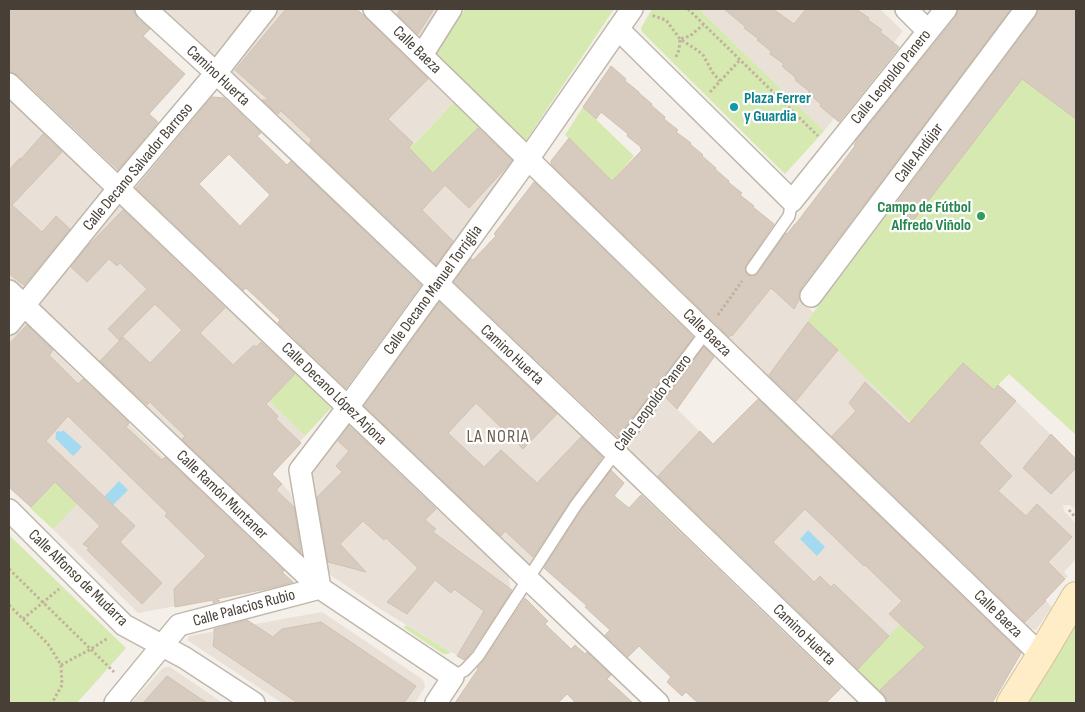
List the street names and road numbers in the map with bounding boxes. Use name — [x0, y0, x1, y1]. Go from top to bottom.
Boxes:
street label: Calle Baeza — [389, 22, 445, 78]
street label: Calle Leopoldo Panero — [847, 26, 935, 128]
street label: Camino Huerta — [182, 42, 254, 110]
street label: Calle Decano Salvador Barroso — [79, 99, 197, 235]
street label: Calle Andújar — [890, 119, 948, 186]
street label: Calle Decano Manuel Torriglia — [380, 222, 486, 358]
street label: Calle Baeza — [679, 305, 735, 361]
street label: Camino Huerta — [476, 321, 548, 389]
street label: Calle Decano López Arjona — [277, 339, 391, 449]
street label: Calle Leopoldo Panero — [610, 351, 696, 455]
street label: Calle Ramón Muntaner — [172, 446, 272, 544]
street label: Calle Alfonso de Mudarra — [24, 526, 132, 630]
street label: Calle Palacios Rubio — [191, 585, 297, 631]
street label: Calle Baeza — [970, 586, 1026, 642]
street label: Camino Huerta — [769, 600, 839, 670]

